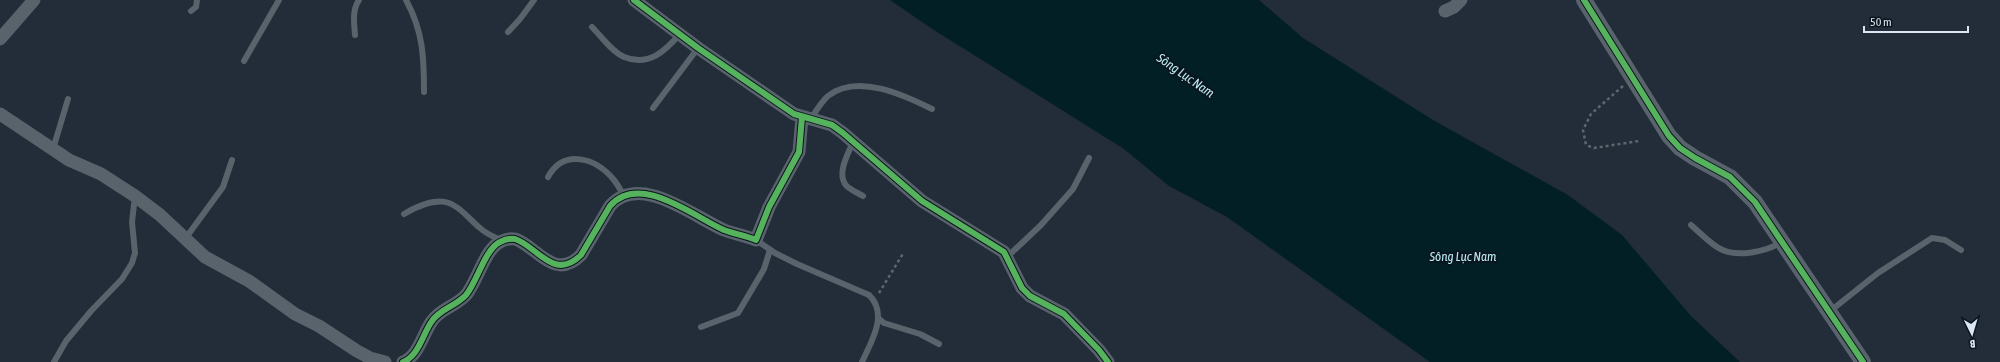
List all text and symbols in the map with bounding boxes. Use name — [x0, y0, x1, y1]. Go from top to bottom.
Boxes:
scale bar — [1864, 8, 1968, 34]
text: 50 m — [1870, 15, 1892, 29]
water label: Sông Lục Nam — [1153, 50, 1218, 101]
water label: Sông Lục Nam — [1429, 249, 1497, 264]
north arrow — [1952, 314, 1992, 354]
text: B — [1969, 338, 1976, 350]

